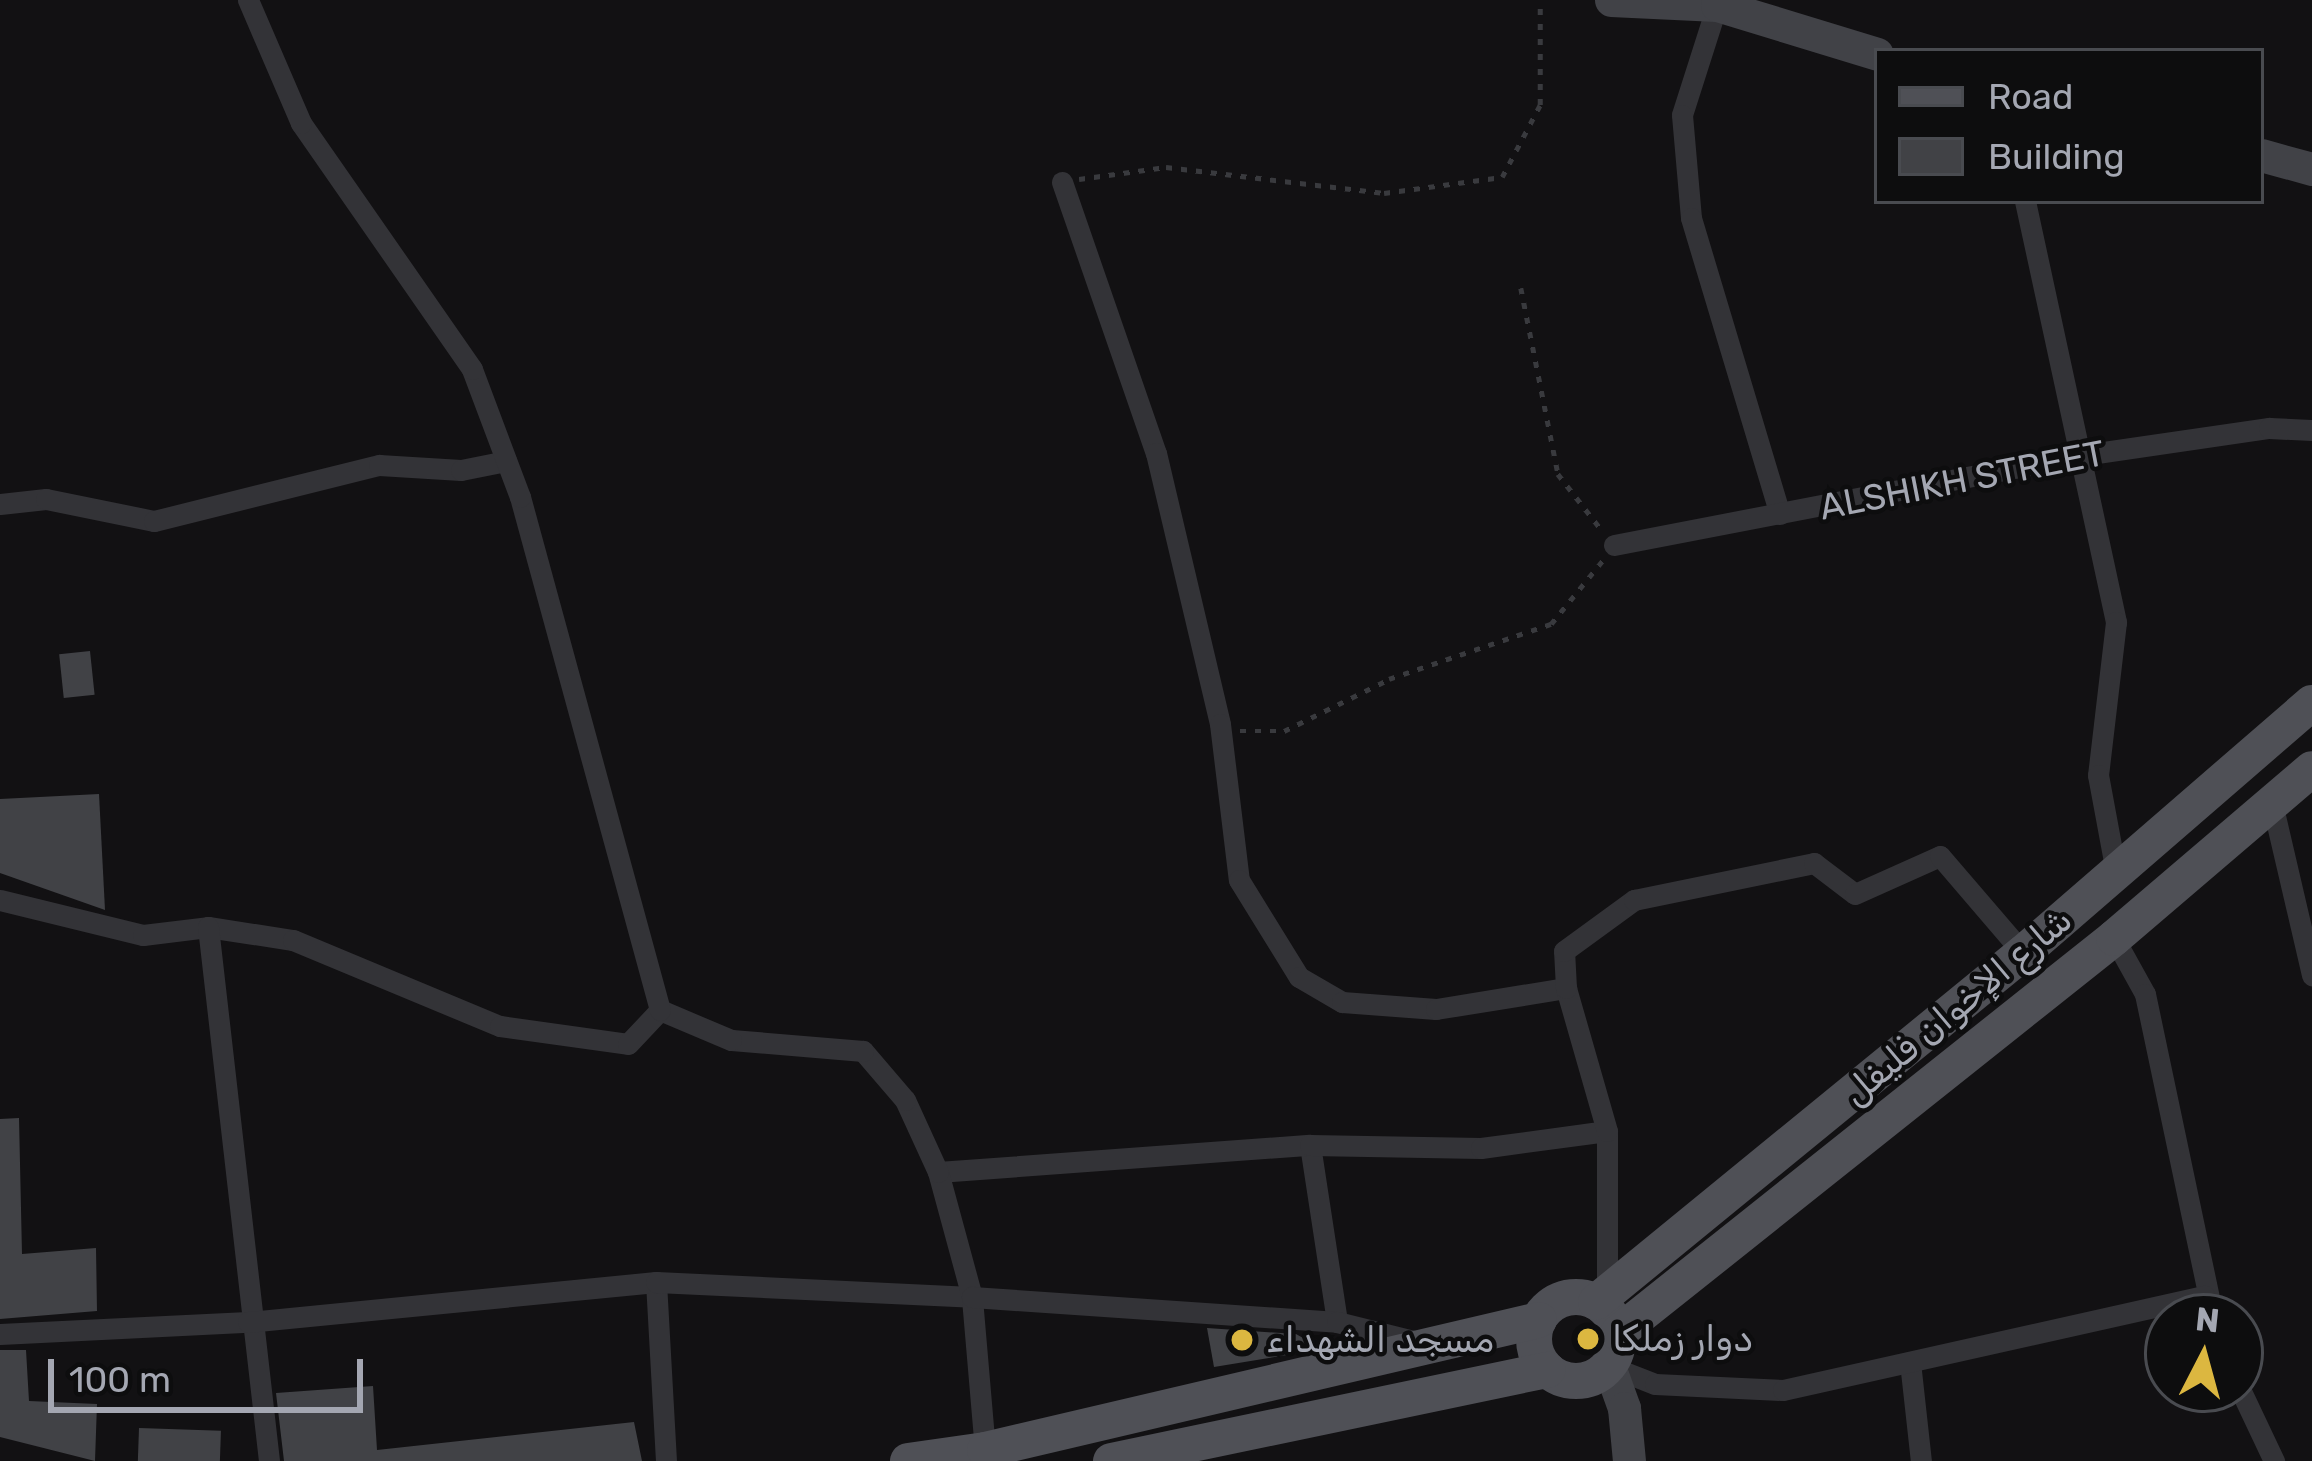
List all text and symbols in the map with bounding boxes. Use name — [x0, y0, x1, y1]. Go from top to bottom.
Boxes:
legend — [1874, 48, 2264, 204]
text: Road — [1988, 75, 2073, 118]
text: Building — [1988, 135, 2125, 178]
street label: ALSHIKH STREET — [1816, 431, 2108, 529]
street label: شارع الإخوان فليفل — [1834, 898, 2080, 1114]
north arrow — [2144, 1293, 2264, 1413]
text: N — [2194, 1299, 2221, 1340]
place label: دوار زملكا — [1612, 1317, 1753, 1361]
place label: مسجد الشهداء — [1266, 1318, 1494, 1362]
marker: دوار زملكا — [1575, 1326, 1601, 1352]
marker: مسجد الشهداء — [1229, 1327, 1255, 1353]
scale bar — [54, 1335, 369, 1409]
text: 100 m — [69, 1358, 171, 1401]

